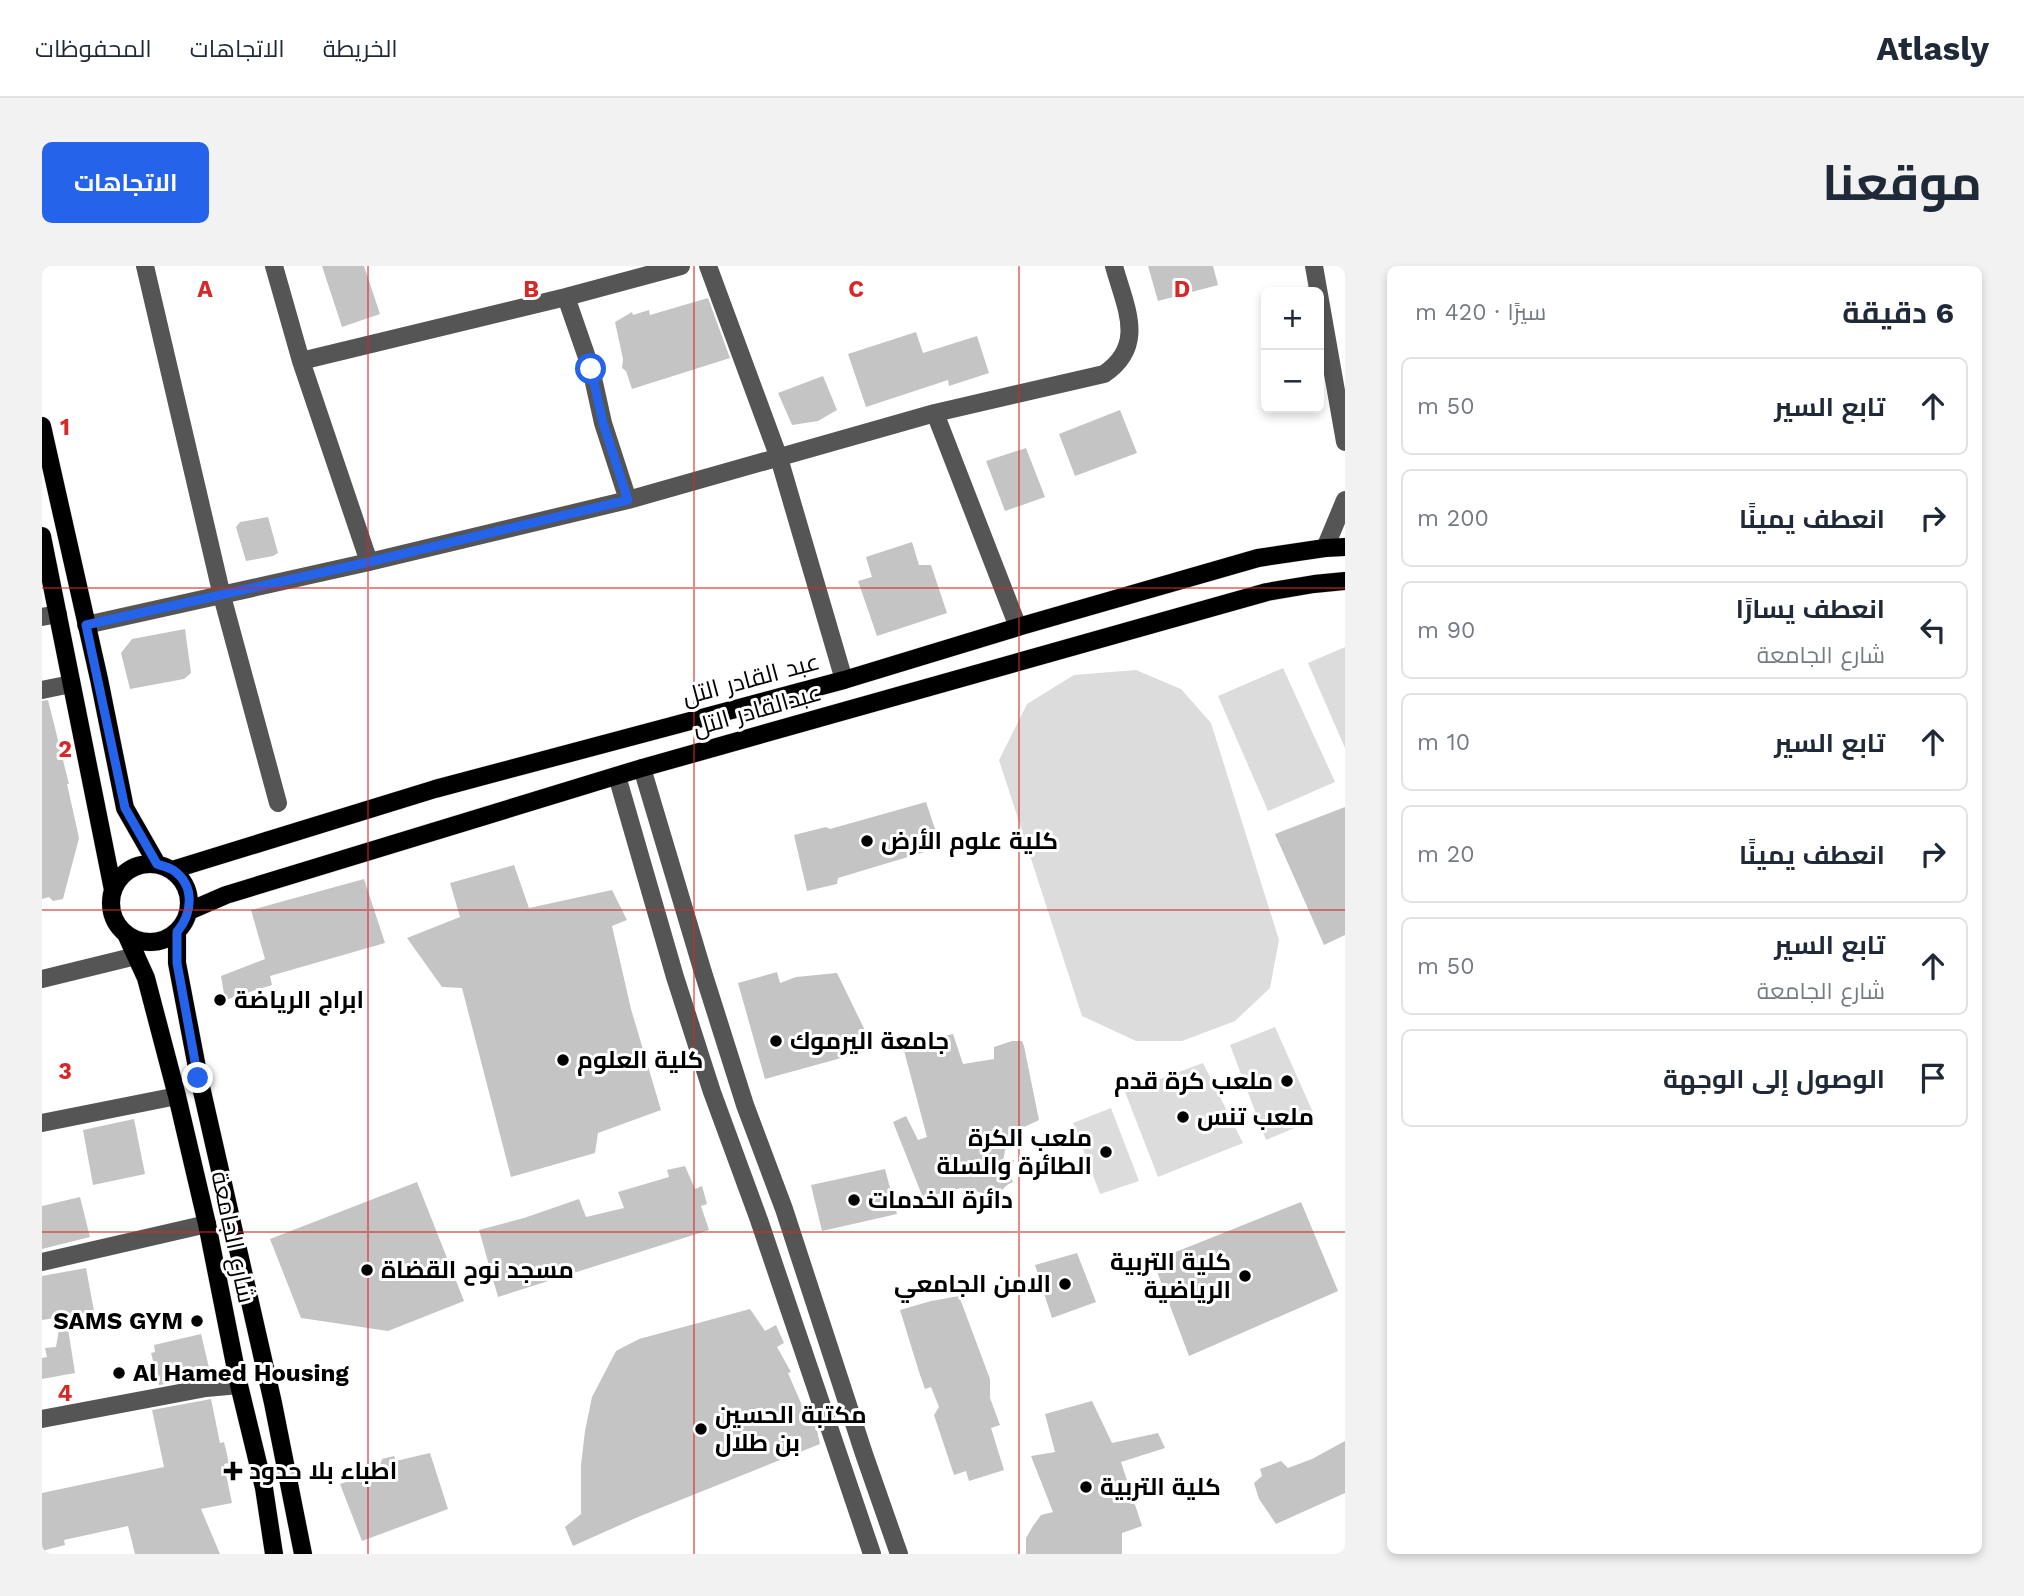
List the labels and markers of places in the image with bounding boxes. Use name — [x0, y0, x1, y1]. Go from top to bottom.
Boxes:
place label: كلية علوم الأرض — [881, 827, 1058, 857]
marker: كلية علوم الأرض — [859, 833, 875, 849]
place label: ابراج الرياضة — [234, 986, 364, 1016]
marker: ابراج الرياضة — [212, 992, 228, 1008]
place label: جامعة اليرموك — [790, 1027, 949, 1055]
marker: جامعة اليرموك — [768, 1033, 784, 1049]
place label: كلية العلوم — [577, 1046, 703, 1076]
marker: كلية العلوم — [555, 1052, 571, 1068]
place label: ملعب كرة قدم — [1114, 1067, 1273, 1097]
marker: ملعب كرة قدم — [1279, 1073, 1295, 1089]
place label: ملعب تنس — [1197, 1103, 1314, 1131]
marker: ملعب تنس — [1175, 1109, 1191, 1125]
place label: ملعب الكرة الطائرة والسلة — [936, 1124, 1092, 1180]
marker: ملعب الكرة الطائرة والسلة — [1098, 1144, 1114, 1160]
place label: دائرة الخدمات — [868, 1186, 1013, 1214]
marker: دائرة الخدمات — [846, 1192, 862, 1208]
place label: كلية التربية الرياضية — [1110, 1248, 1231, 1304]
place label: مسجد نوح القضاة — [381, 1256, 574, 1286]
marker: مسجد نوح القضاة — [359, 1262, 375, 1278]
marker: كلية التربية الرياضية — [1237, 1268, 1253, 1284]
place label: الامن الجامعي — [894, 1270, 1051, 1303]
marker: الامن الجامعي — [1057, 1276, 1073, 1292]
place label: SAMS GYM — [53, 1307, 183, 1335]
marker: SAMS GYM — [189, 1313, 205, 1329]
place label: Al Hamed Housing — [133, 1359, 349, 1387]
marker: Al Hamed Housing — [111, 1365, 127, 1381]
place label: مكتبة الحسين بن طلال — [715, 1401, 867, 1457]
marker: مكتبة الحسين بن طلال — [693, 1421, 709, 1437]
place label: اطباء بلا حدود — [249, 1457, 397, 1485]
marker: اطباء بلا حدود — [223, 1461, 243, 1481]
place label: كلية التربية — [1100, 1473, 1221, 1501]
marker: كلية التربية — [1078, 1479, 1094, 1495]

